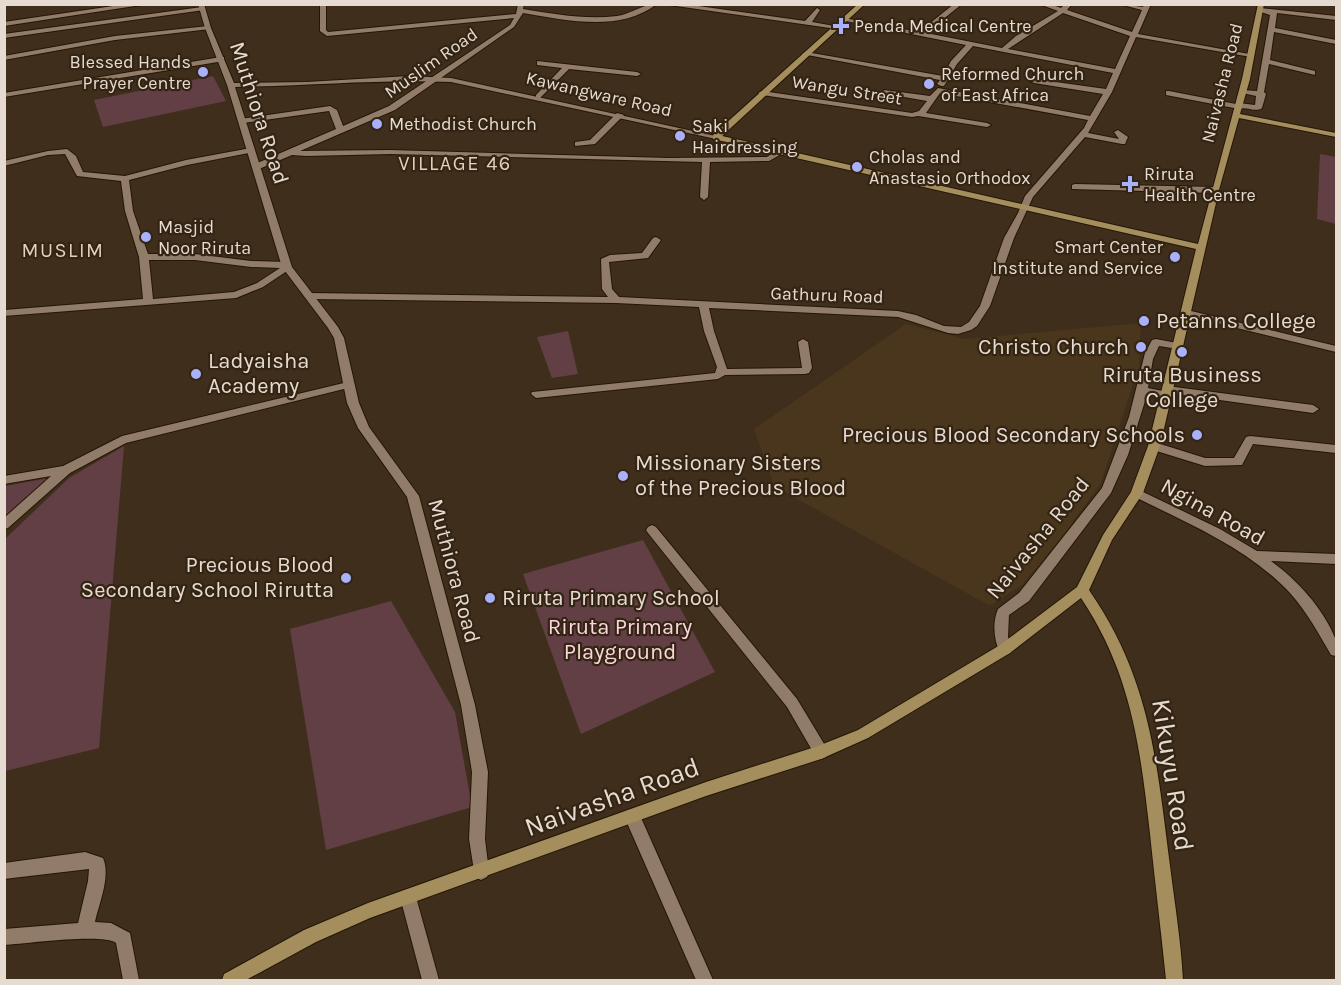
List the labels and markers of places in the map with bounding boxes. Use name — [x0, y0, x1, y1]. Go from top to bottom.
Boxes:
place label: Penda Medical Centre — [854, 15, 1032, 37]
marker: Penda Medical Centre — [832, 17, 850, 35]
place label: Blessed Hands Prayer Centre — [69, 51, 191, 94]
place label: Reformed Church of East Africa — [941, 63, 1084, 106]
marker: Blessed Hands Prayer Centre — [196, 65, 210, 79]
marker: Reformed Church of East Africa — [922, 77, 936, 91]
place label: Methodist Church — [389, 113, 537, 135]
place label: Saki Hairdressing — [692, 115, 798, 158]
marker: Methodist Church — [370, 117, 384, 131]
marker: Saki Hairdressing — [673, 129, 687, 143]
place label: Cholas and Anastasio Orthodox — [869, 146, 1031, 189]
marker: Cholas and Anastasio Orthodox — [850, 160, 864, 174]
place label: Riruta Health Centre — [1144, 163, 1256, 206]
marker: Riruta Health Centre — [1121, 175, 1139, 193]
place label: Masjid Noor Riruta — [158, 216, 251, 259]
marker: Masjid Noor Riruta — [139, 230, 153, 244]
place label: Smart Center Institute and Service — [992, 236, 1163, 279]
marker: Smart Center Institute and Service — [1168, 250, 1182, 264]
place label: Petanns College — [1156, 308, 1316, 334]
marker: Petanns College — [1137, 314, 1151, 328]
place label: Christo Church — [978, 334, 1129, 360]
marker: Christo Church — [1134, 340, 1148, 354]
marker: Riruta Business College — [1175, 345, 1189, 359]
place label: Ladyaisha Academy — [208, 348, 309, 399]
place label: Riruta Business College — [1102, 362, 1262, 413]
marker: Ladyaisha Academy — [189, 367, 203, 381]
place label: Precious Blood Secondary Schools — [842, 422, 1185, 448]
marker: Precious Blood Secondary Schools — [1190, 428, 1204, 442]
place label: Missionary Sisters of the Precious Blood — [635, 450, 846, 501]
marker: Missionary Sisters of the Precious Blood — [616, 469, 630, 483]
place label: Precious Blood Secondary School Rirutta — [81, 552, 334, 603]
marker: Precious Blood Secondary School Rirutta — [339, 571, 353, 585]
place label: Riruta Primary School — [502, 585, 720, 611]
marker: Riruta Primary School — [483, 591, 497, 605]

